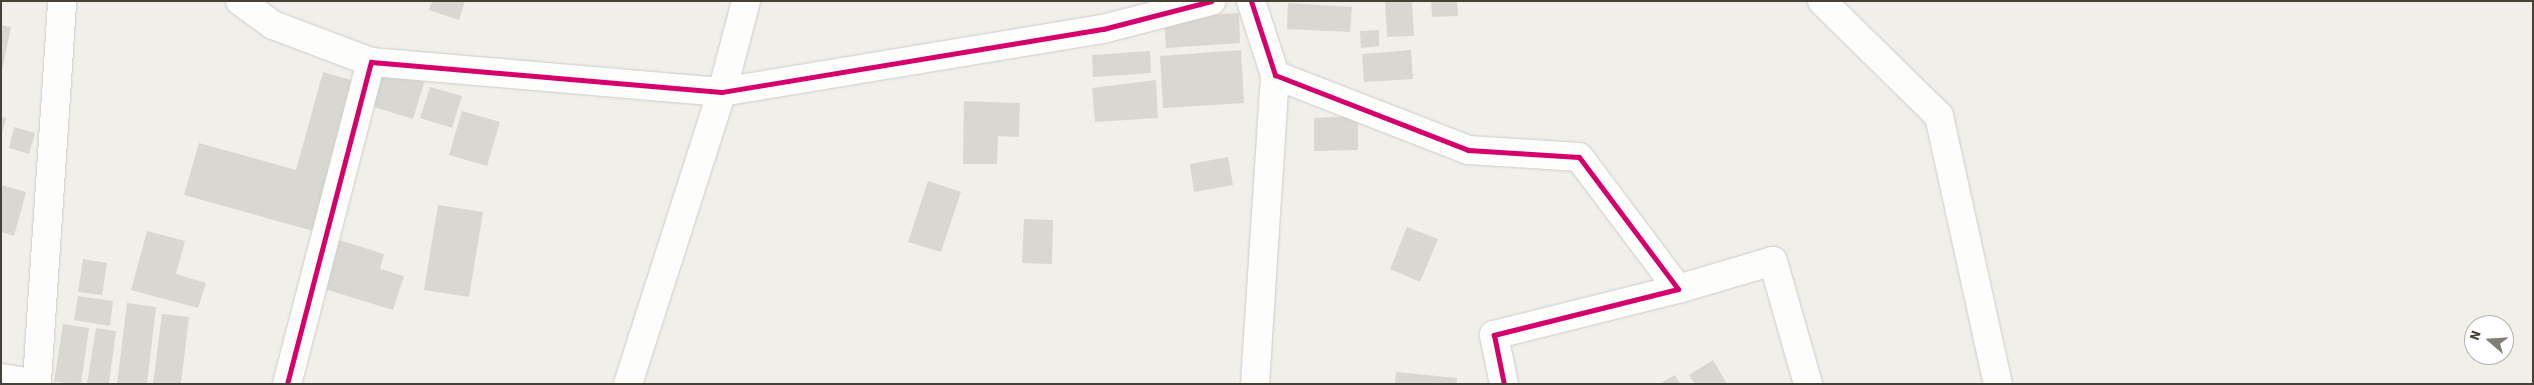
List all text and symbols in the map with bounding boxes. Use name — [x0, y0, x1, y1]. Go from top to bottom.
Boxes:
north arrow — [2464, 315, 2514, 365]
text: N — [2465, 328, 2487, 343]

